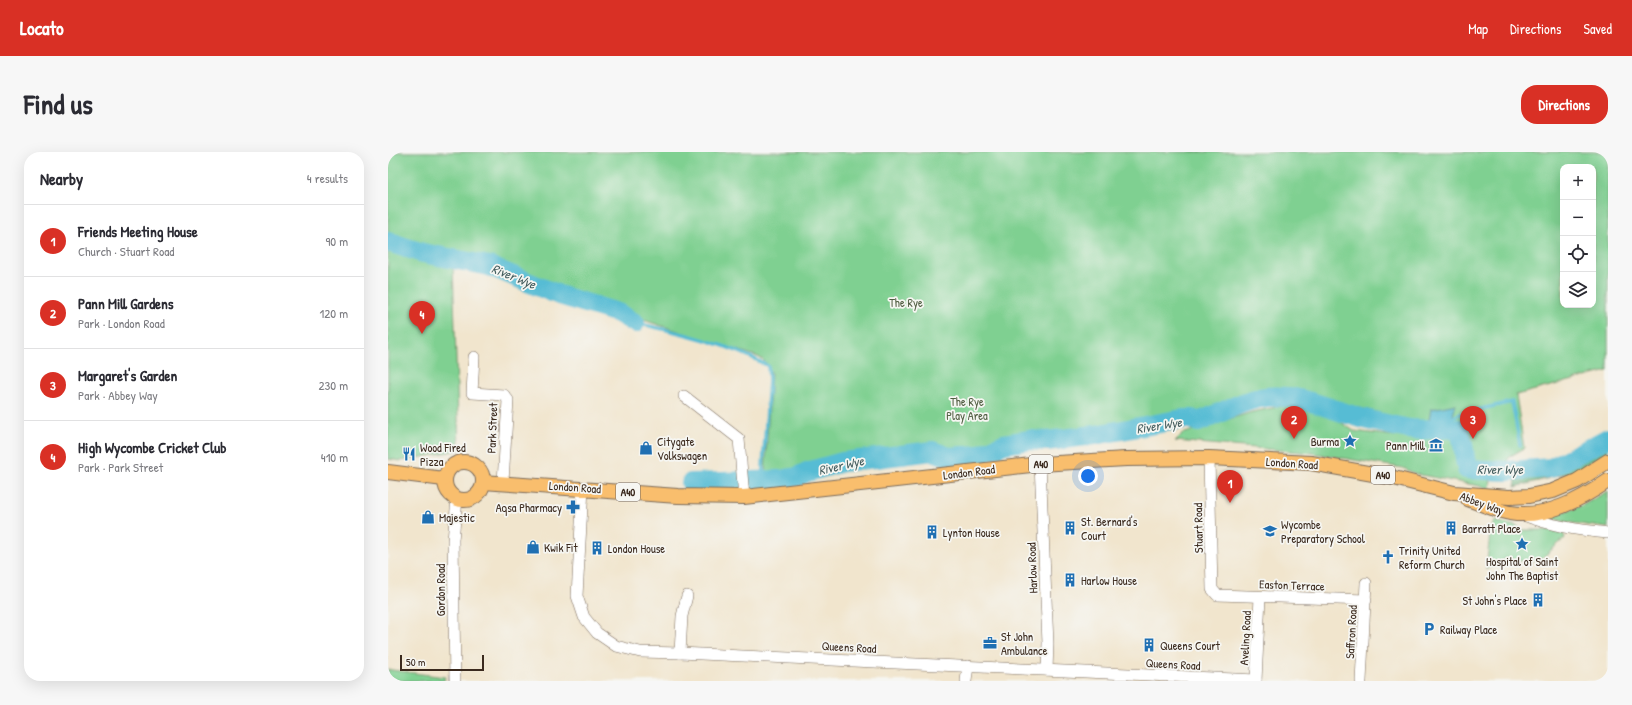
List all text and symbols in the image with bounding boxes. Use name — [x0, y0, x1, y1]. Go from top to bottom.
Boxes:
text: Locato — [20, 15, 64, 41]
text: Map — [1468, 19, 1488, 38]
text: Directions — [1510, 19, 1561, 38]
text: Saved — [1583, 19, 1612, 38]
text: Find us — [24, 85, 93, 123]
button: Directions — [1521, 85, 1608, 124]
map controls — [1560, 164, 1596, 308]
button: + — [1560, 164, 1596, 200]
text: Nearby — [40, 167, 83, 190]
text: 4 results — [307, 169, 348, 187]
button: − — [1560, 200, 1596, 236]
text: Friends Meeting House — [78, 221, 198, 242]
text: 1 — [51, 232, 55, 250]
text: 90 m — [326, 232, 348, 250]
button: locate — [1560, 236, 1596, 272]
text: Church · Stuart Road — [78, 242, 174, 260]
water label: River Wye — [489, 259, 539, 293]
button: layers — [1560, 272, 1596, 308]
text: Pann Mill Gardens — [78, 293, 174, 314]
park label: The Rye — [889, 294, 923, 311]
pin: 4 — [409, 301, 435, 334]
text: 2 — [50, 304, 56, 322]
text: 120 m — [320, 304, 348, 322]
text: Park · London Road — [78, 314, 165, 332]
text: Margaret's Garden — [78, 365, 177, 386]
text: 3 — [50, 376, 56, 394]
text: 230 m — [318, 376, 348, 394]
text: Park · Abbey Way — [78, 386, 158, 404]
park label: The Rye Play Area — [946, 393, 988, 424]
street label: Park Street — [483, 401, 501, 454]
pin: 2 — [1281, 406, 1307, 439]
pin: 3 — [1460, 406, 1486, 439]
water label: River Wye — [1135, 412, 1184, 437]
place label: Citygate Volkswagen — [657, 433, 707, 464]
place label: Burma — [1311, 433, 1339, 450]
place icon: Burma — [1342, 433, 1358, 449]
text: High Wycombe Cricket Club — [78, 437, 226, 458]
place label: Pann Mill — [1386, 437, 1426, 454]
museum icon: Pann Mill — [1428, 437, 1444, 453]
place label: Wood Fired Pizza — [420, 439, 466, 470]
shop icon: Citygate Volkswagen — [638, 440, 654, 456]
restaurant icon: Wood Fired Pizza — [401, 446, 417, 462]
text: 4 — [51, 448, 55, 466]
text: 410 m — [321, 448, 348, 466]
water label: River Wye — [817, 451, 866, 479]
street label: London Road — [1265, 453, 1319, 473]
road number: A40 — [1029, 455, 1053, 473]
text: Park · Park Street — [78, 458, 163, 476]
street label: London Road — [942, 460, 996, 484]
water label: River Wye — [1477, 460, 1524, 478]
your location — [1078, 466, 1098, 486]
road number: A40 — [1371, 466, 1395, 484]
pin: 1 — [1217, 470, 1243, 503]
street label: London Road — [548, 477, 602, 497]
road number: A40 — [616, 483, 640, 501]
street label: Abbey Way — [1458, 487, 1506, 519]
place label: Aqsa Pharmacy — [496, 499, 562, 516]
pharmacy icon: Aqsa Pharmacy — [565, 499, 581, 515]
street label: Stuart Road — [1189, 502, 1207, 553]
shop icon: Majestic — [420, 509, 436, 525]
place label: Majestic — [439, 509, 475, 526]
place label: St. Bernard's Court — [1081, 513, 1138, 544]
place label: Wycombe Preparatory School — [1281, 516, 1366, 547]
building icon: St. Bernard's Court — [1062, 520, 1078, 536]
building icon: Barratt Place — [1443, 520, 1459, 536]
place label: Barratt Place — [1462, 520, 1521, 537]
school or university icon: Wycombe Preparatory School — [1262, 523, 1278, 539]
building icon: Lynton House — [924, 524, 940, 540]
place label: Lynton House — [943, 524, 1000, 541]
place icon: Hospital of Saint John The Baptist — [1514, 536, 1530, 552]
shop icon: Kwik Fit — [525, 539, 541, 555]
place label: Kwik Fit — [544, 539, 578, 556]
building icon: London House — [589, 540, 605, 556]
place label: London House — [608, 540, 665, 557]
street label: Harlow Road — [1023, 542, 1041, 594]
place label: Trinity United Reform Church — [1399, 542, 1465, 573]
church icon: Trinity United Reform Church — [1380, 549, 1396, 565]
place label: Hospital of Saint John The Baptist — [1486, 553, 1559, 584]
street label: Gordon Road — [432, 563, 449, 616]
building icon: Harlow House — [1062, 572, 1078, 588]
place label: Harlow House — [1081, 572, 1137, 589]
street label: Easton Terrace — [1259, 575, 1325, 595]
place label: St John's Place — [1462, 592, 1527, 609]
building icon: St John's Place — [1530, 592, 1546, 608]
street label: Saffron Road — [1341, 604, 1361, 659]
street label: Aveling Road — [1235, 610, 1255, 666]
parking icon: Railway Place — [1421, 621, 1437, 637]
place label: Railway Place — [1440, 621, 1497, 638]
place label: St John Ambulance — [1001, 628, 1048, 659]
office icon: St John Ambulance — [982, 635, 998, 651]
street label: Queens Road — [821, 637, 877, 657]
building icon: Queens Court — [1141, 637, 1157, 653]
place label: Queens Court — [1160, 637, 1221, 654]
scale bar — [400, 653, 484, 672]
street label: Queens Road — [1145, 654, 1201, 674]
text: 50 m — [406, 655, 426, 669]

